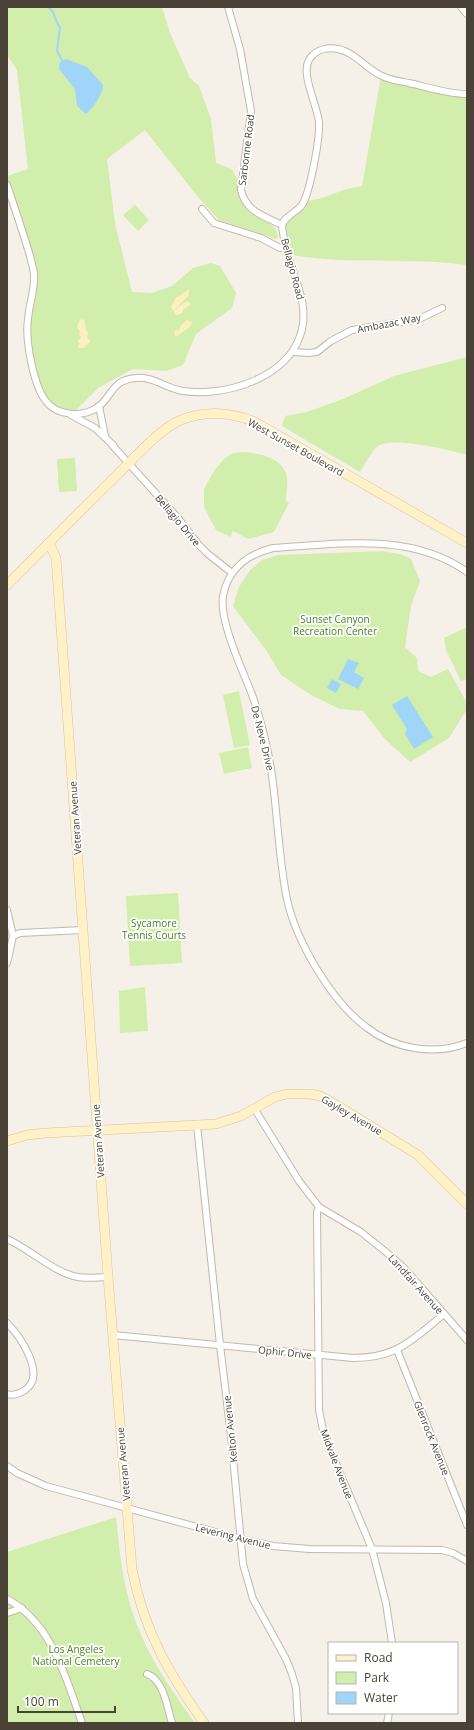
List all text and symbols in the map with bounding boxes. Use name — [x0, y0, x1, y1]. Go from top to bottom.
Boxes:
street label: Sarbonne Road — [235, 114, 257, 186]
street label: Bellagio Road — [278, 237, 308, 301]
street label: Ambazac Way — [356, 310, 423, 336]
street label: West Sunset Boulevard — [246, 415, 346, 479]
street label: Bellagio Drive — [152, 491, 204, 549]
park label: Sunset Canyon Recreation Center — [293, 612, 377, 638]
street label: De Neve Drive — [248, 704, 278, 772]
street label: Veteran Avenue — [65, 780, 85, 855]
park label: Sycamore Tennis Courts — [122, 916, 186, 942]
street label: Gayley Avenue — [319, 1092, 385, 1138]
street label: Veteran Avenue — [88, 1103, 108, 1178]
street label: Landfair Avenue — [385, 1251, 447, 1317]
street label: Ophir Drive — [258, 1342, 313, 1362]
street label: Kelton Avenue — [219, 1394, 240, 1463]
street label: Glenrock Avenue — [411, 1399, 453, 1478]
street label: Veteran Avenue — [113, 1426, 133, 1501]
street label: Midvale Avenue — [317, 1427, 357, 1501]
street label: Levering Avenue — [194, 1520, 272, 1552]
park label: Los Angeles National Cemetery — [32, 1642, 121, 1668]
legend — [328, 1642, 458, 1714]
text: Road — [364, 1649, 393, 1666]
text: Park — [364, 1669, 390, 1686]
scale bar — [18, 1688, 115, 1714]
text: Water — [364, 1689, 398, 1706]
text: 100 m — [24, 1693, 59, 1710]

